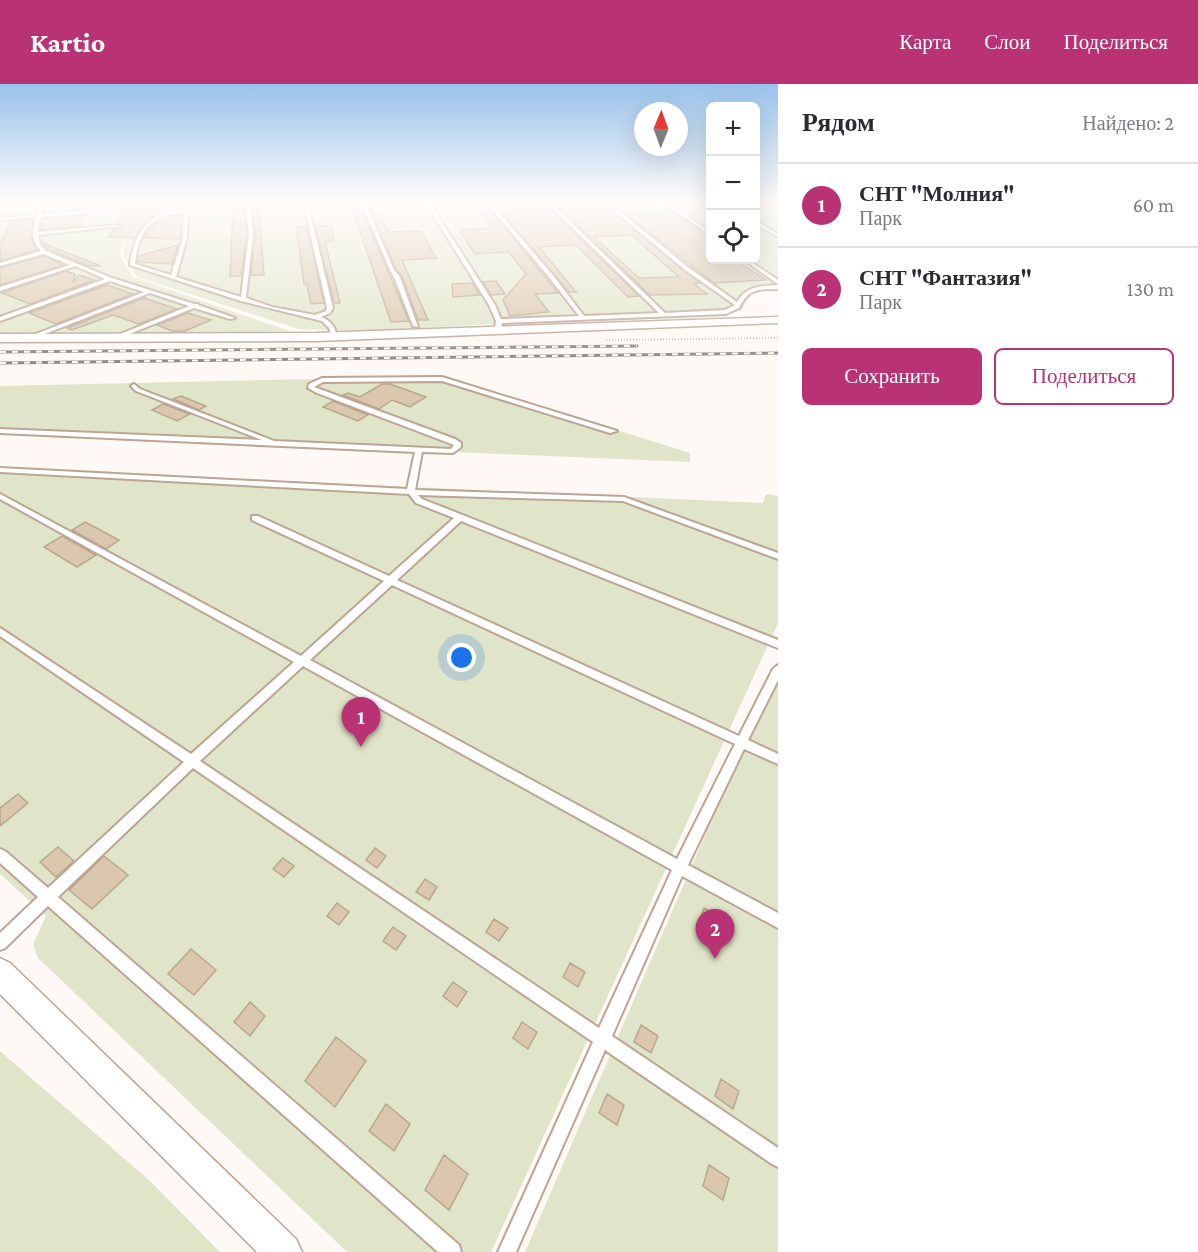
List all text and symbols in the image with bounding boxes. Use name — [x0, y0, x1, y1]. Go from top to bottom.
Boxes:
text: Kartio — [30, 27, 105, 58]
text: Карта — [899, 30, 951, 54]
text: Слои — [984, 30, 1030, 54]
text: Поделиться — [1063, 30, 1168, 54]
north arrow — [634, 102, 688, 156]
map controls — [706, 102, 760, 264]
button: + — [706, 102, 760, 156]
text: Рядом — [802, 108, 875, 137]
text: Найдено: 2 — [1082, 112, 1174, 134]
button: − — [706, 156, 760, 210]
text: СНТ "Молния" — [859, 181, 1015, 206]
text: 1 — [818, 194, 825, 216]
text: 60 m — [1133, 194, 1174, 216]
text: Парк — [859, 207, 902, 229]
button: locate — [706, 210, 760, 264]
text: СНТ "Фантазия" — [859, 265, 1032, 290]
text: 2 — [816, 278, 827, 300]
text: 130 m — [1127, 278, 1174, 300]
text: Парк — [859, 291, 902, 313]
button: Сохранить — [802, 348, 982, 405]
button: Поделиться — [994, 348, 1174, 405]
your location — [447, 643, 476, 672]
pin: 1 — [342, 698, 380, 747]
pin: 2 — [696, 910, 734, 959]

